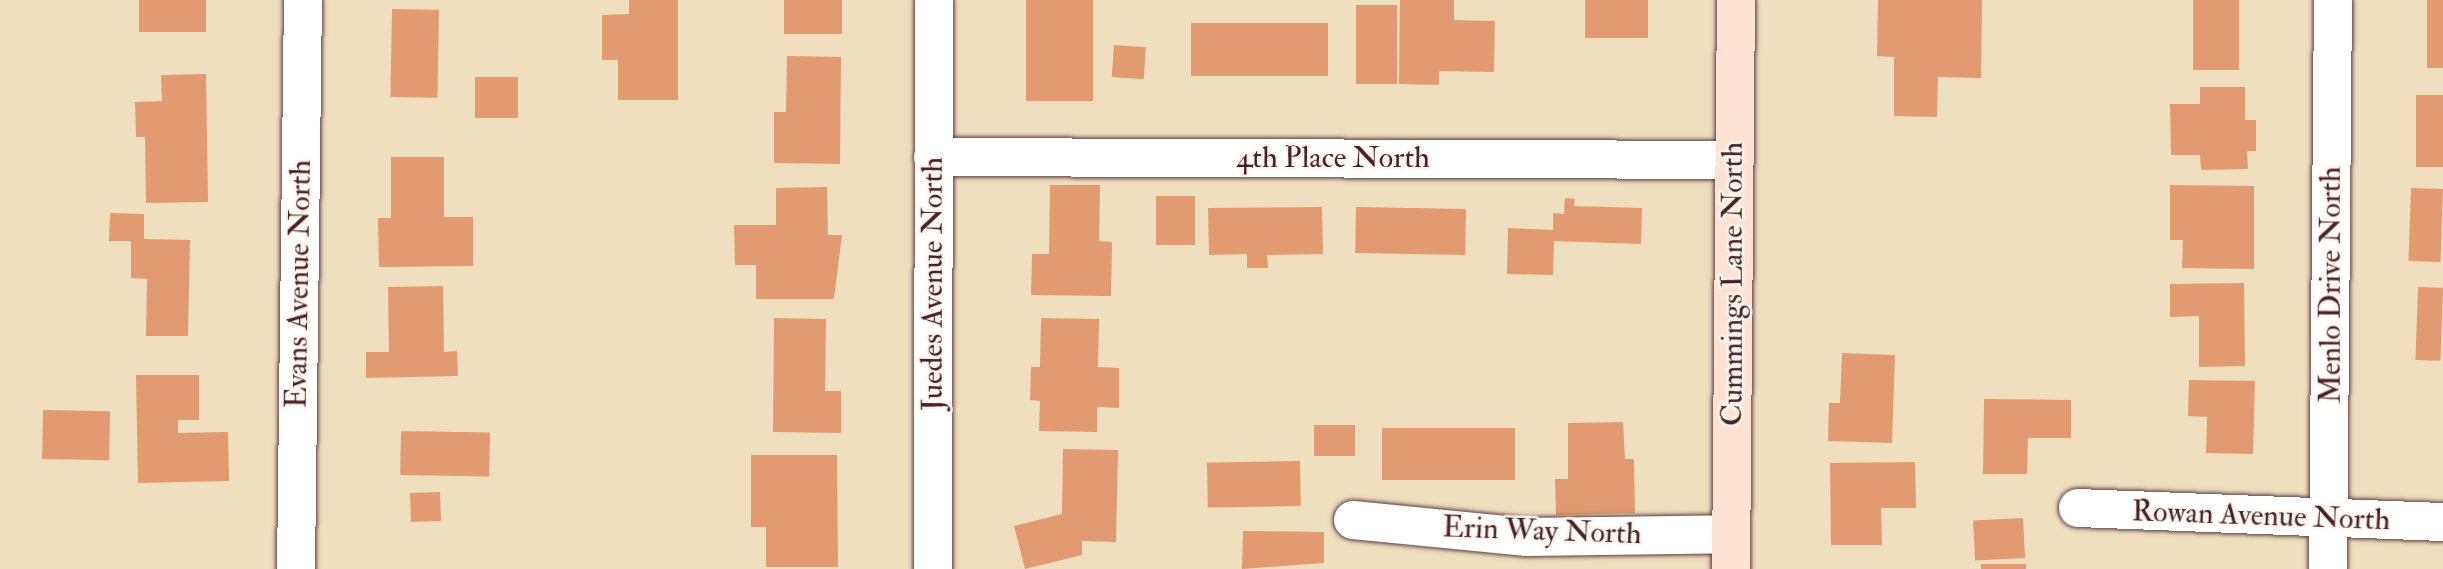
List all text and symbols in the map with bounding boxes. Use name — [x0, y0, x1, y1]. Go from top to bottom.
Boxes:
street label: 4th Place North — [1236, 140, 1430, 176]
street label: Cummings Lane North — [1715, 142, 1751, 426]
street label: Juedes Avenue North — [915, 157, 951, 411]
street label: Evans Avenue North — [279, 159, 319, 409]
street label: Menlo Drive North — [2313, 166, 2349, 404]
street label: Rowan Avenue North — [2131, 494, 2391, 538]
street label: Erin Way North — [1442, 510, 1642, 552]

